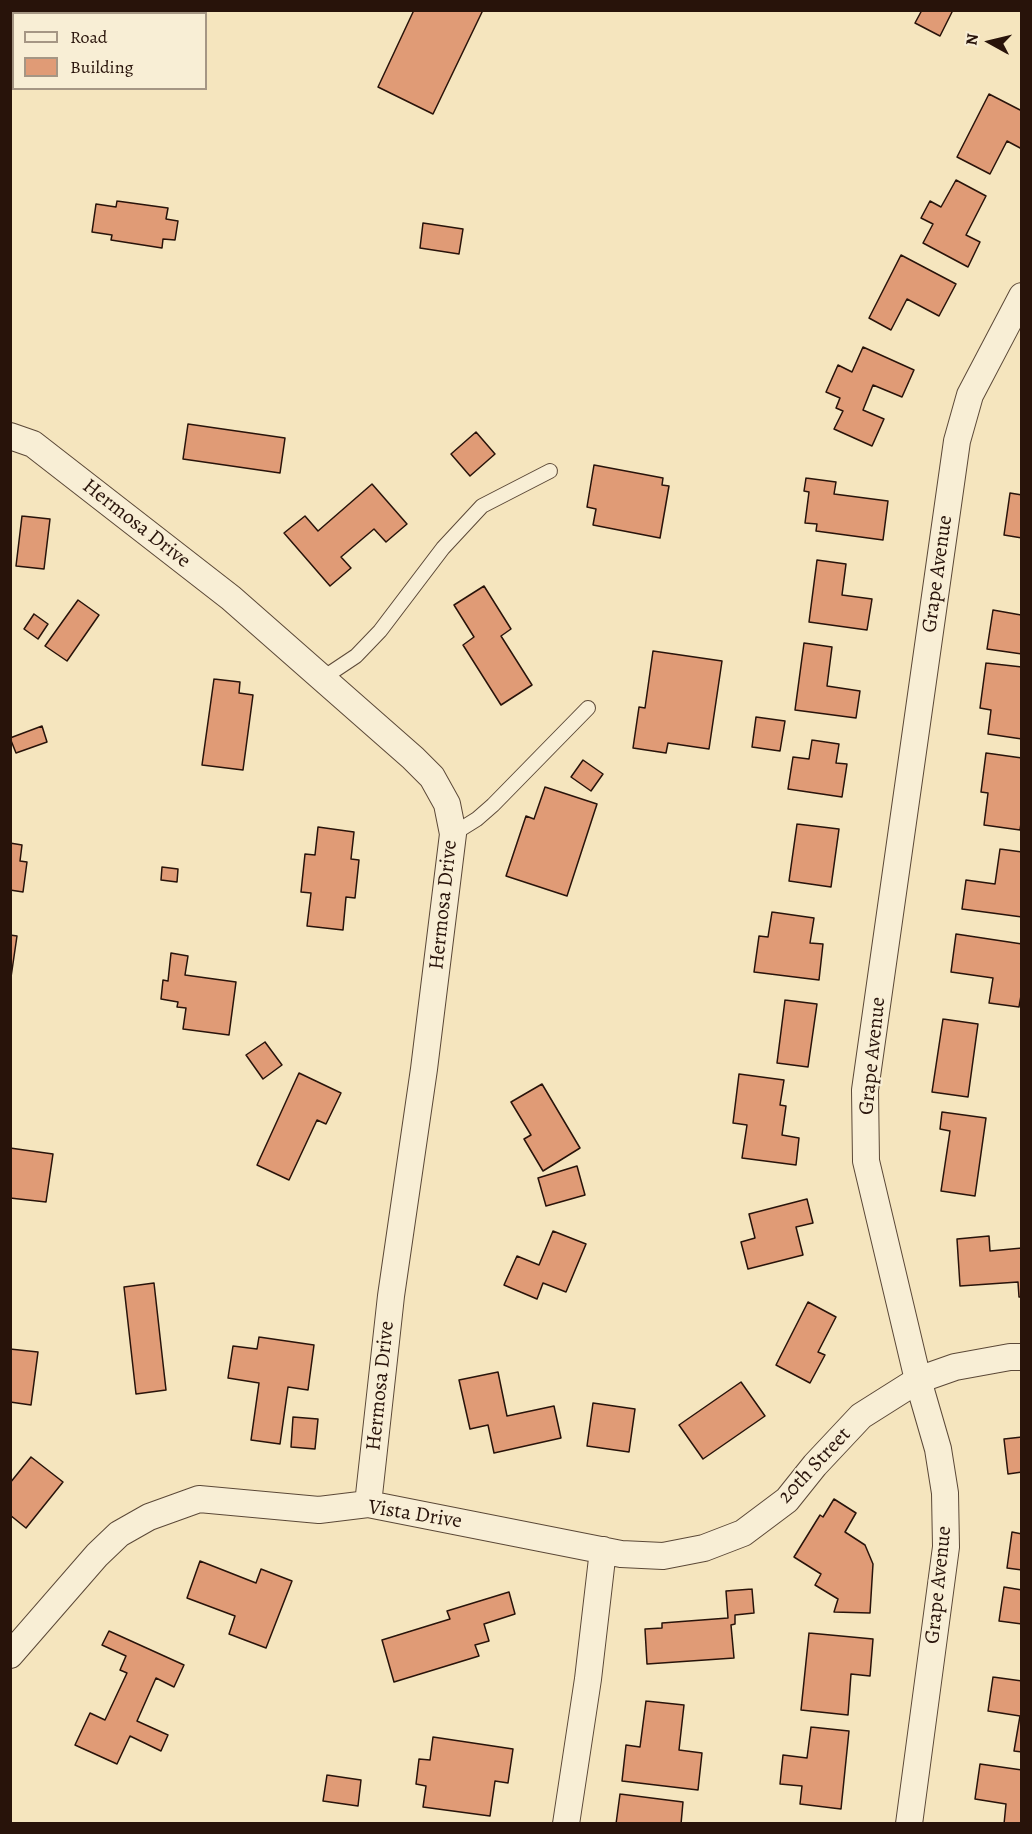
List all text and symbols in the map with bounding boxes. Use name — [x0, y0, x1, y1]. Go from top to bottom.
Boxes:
legend — [12, 12, 207, 90]
north arrow — [960, 12, 1020, 72]
text: Road — [70, 25, 107, 49]
text: N — [960, 32, 984, 47]
text: Building — [70, 55, 134, 79]
street label: Hermosa Drive — [77, 474, 195, 574]
street label: Grape Avenue — [917, 514, 959, 634]
street label: Hermosa Drive — [425, 839, 463, 971]
street label: Grape Avenue — [854, 996, 892, 1116]
street label: Hermosa Drive — [362, 1320, 400, 1452]
street label: 20th Street — [773, 1423, 857, 1509]
street label: Vista Drive — [366, 1495, 464, 1535]
street label: Grape Avenue — [920, 1525, 958, 1645]

